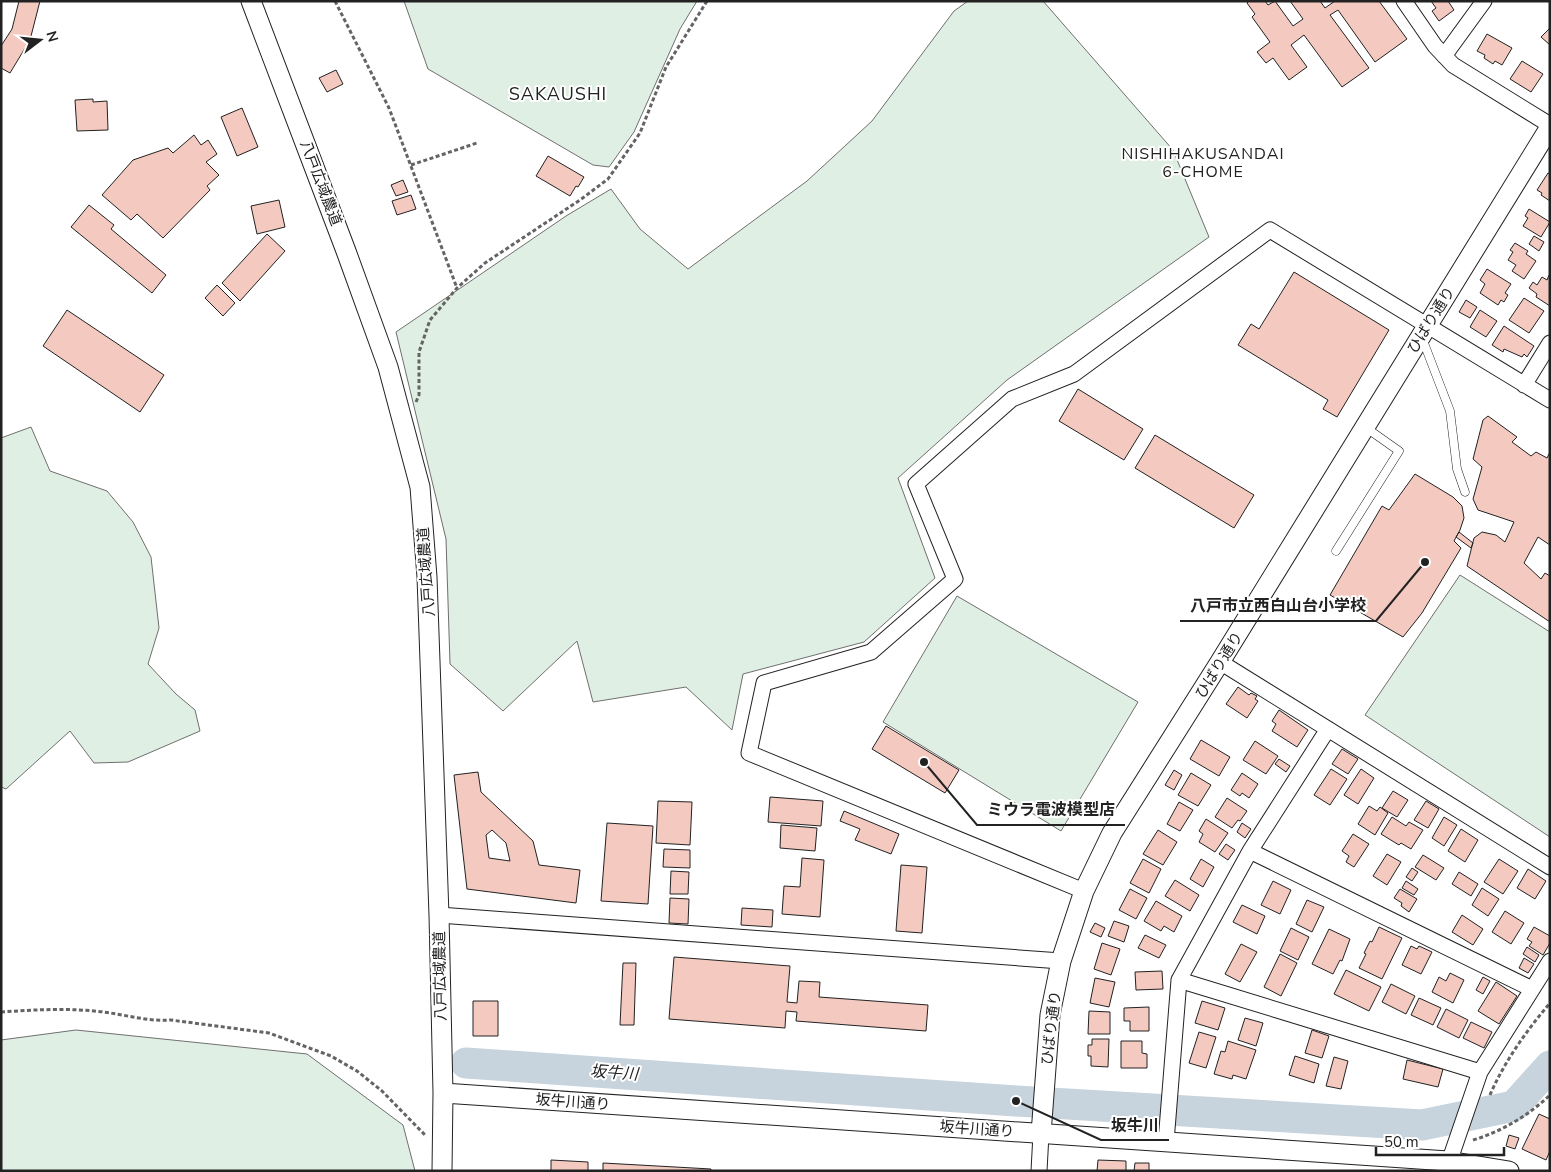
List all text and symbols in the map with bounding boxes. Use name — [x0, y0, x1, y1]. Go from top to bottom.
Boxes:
north arrow — [15, 15, 65, 65]
text: N — [41, 29, 63, 44]
district label: SAKAUSHI — [509, 82, 607, 106]
street label: 八戸広域農道 — [296, 137, 346, 229]
district label: NISHIHAKUSANDAI 6-CHOME — [1121, 143, 1285, 183]
street label: ひばり通り — [1403, 283, 1459, 357]
street label: 八戸広域農道 — [413, 526, 439, 618]
callout: 八戸市立西白山台小学校 — [1180, 590, 1376, 621]
text: 八戸市立西白山台小学校 — [1190, 595, 1366, 617]
street label: ひばり通り — [1191, 628, 1247, 702]
callout: ミウラ電波模型店 — [977, 794, 1125, 825]
text: ミウラ電波模型店 — [987, 799, 1115, 821]
street label: 八戸広域農道 — [429, 931, 451, 1021]
street label: ひばり通り — [1037, 990, 1065, 1066]
water label: 坂牛川 — [589, 1060, 641, 1086]
street label: 坂牛川通り — [535, 1089, 611, 1115]
callout: 坂牛川 — [1101, 1109, 1169, 1140]
text: 坂牛川 — [1111, 1115, 1159, 1137]
street label: 坂牛川通り — [939, 1116, 1015, 1142]
scale bar — [1376, 1124, 1504, 1156]
text: 50 m — [1384, 1132, 1419, 1152]

